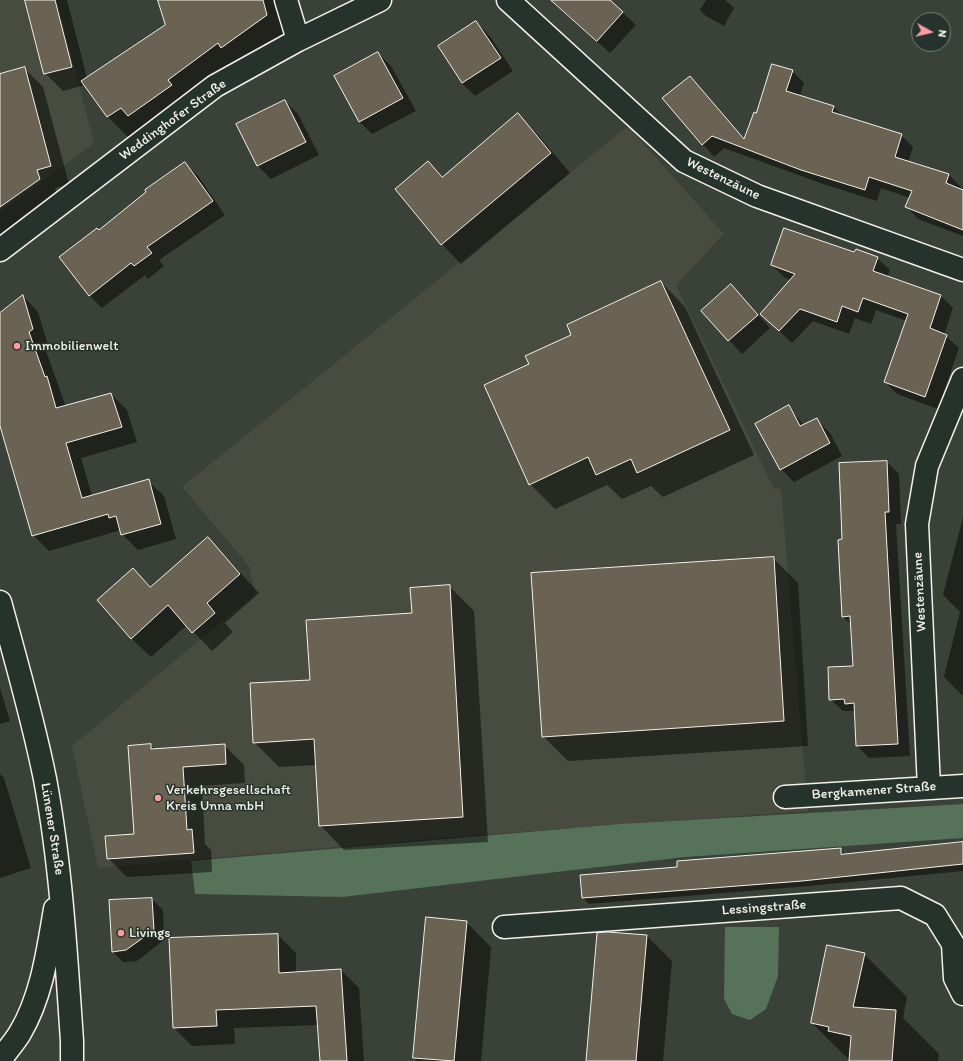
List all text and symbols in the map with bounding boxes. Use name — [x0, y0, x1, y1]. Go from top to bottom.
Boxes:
north arrow — [911, 12, 951, 52]
text: N — [935, 29, 949, 38]
street label: Weddinghofer Straße — [116, 76, 230, 164]
street label: Westenzäune — [683, 154, 763, 204]
place label: Immobilienwelt — [25, 338, 118, 354]
marker: Immobilienwelt — [12, 341, 22, 351]
street label: Westenzäune — [910, 552, 930, 632]
street label: Bergkamener Straße — [811, 778, 937, 804]
street label: Lünener Straße — [36, 782, 68, 876]
place label: Verkehrsgesellschaft Kreis Unna mbH — [166, 782, 291, 814]
marker: Verkehrsgesellschaft Kreis Unna mbH — [153, 793, 163, 803]
street label: Lessingstraße — [721, 897, 807, 919]
place label: Livings — [129, 925, 171, 941]
marker: Livings — [116, 928, 126, 938]

